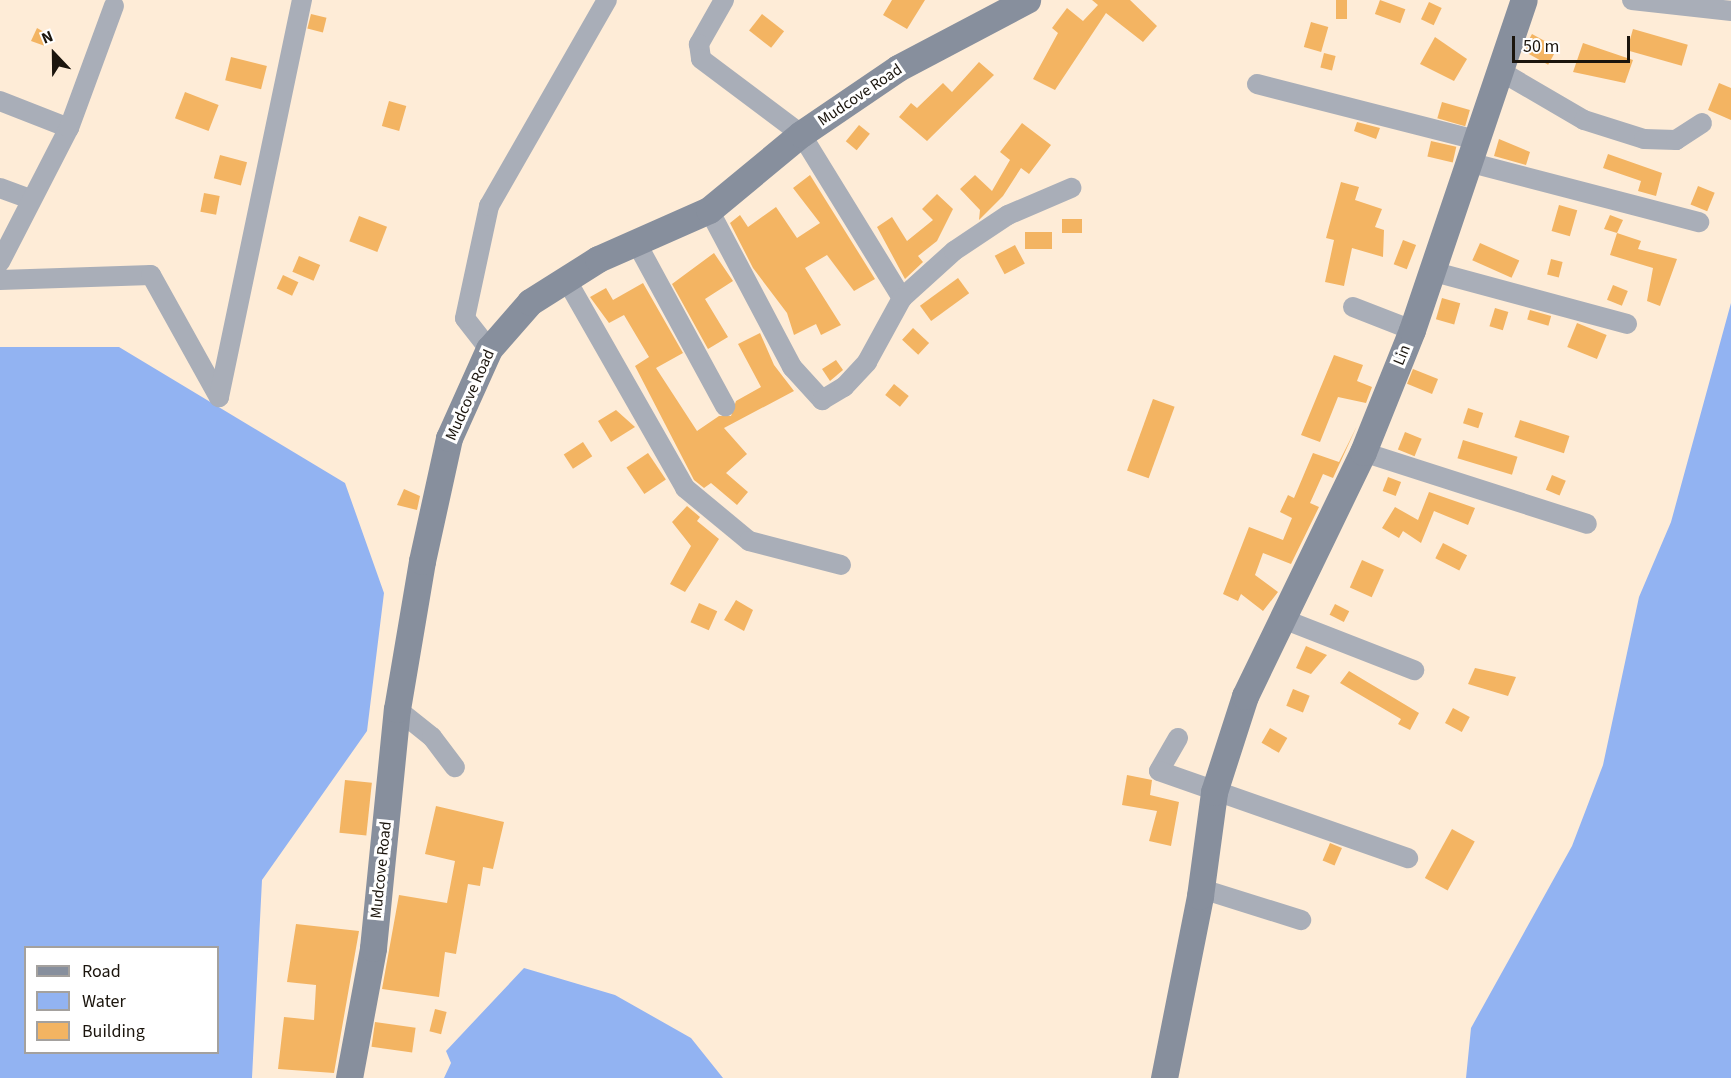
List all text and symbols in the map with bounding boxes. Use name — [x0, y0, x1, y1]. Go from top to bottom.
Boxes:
north arrow — [24, 24, 84, 84]
scale bar — [1515, 24, 1634, 62]
text: N — [38, 25, 56, 50]
text: 50 m — [1523, 34, 1559, 59]
street label: Mudcove Road — [814, 60, 906, 130]
street label: Lin — [1389, 342, 1415, 368]
street label: Mudcove Road — [441, 346, 499, 444]
street label: Mudcove Road — [366, 820, 396, 920]
legend — [24, 946, 219, 1054]
text: Road — [82, 959, 121, 984]
text: Water — [82, 989, 126, 1014]
text: Building — [82, 1019, 145, 1044]

